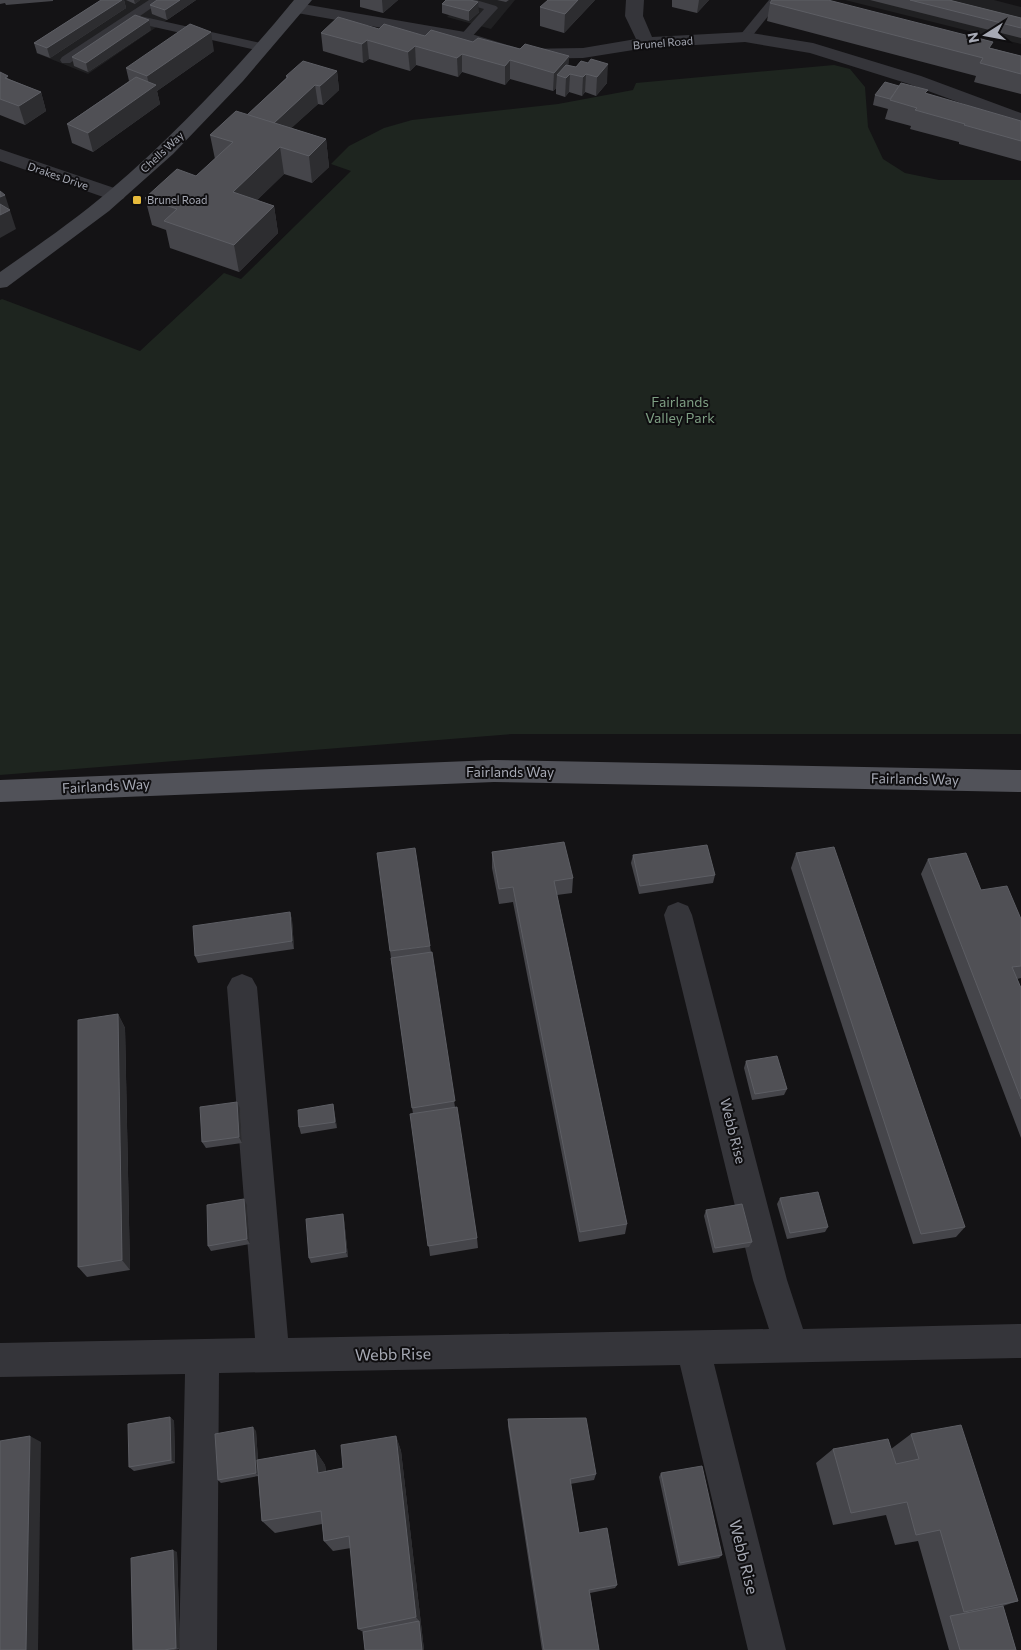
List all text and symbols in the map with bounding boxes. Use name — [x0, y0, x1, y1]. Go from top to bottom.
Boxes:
north arrow — [961, 10, 1011, 60]
text: N — [963, 31, 982, 44]
street label: Brunel Road — [632, 33, 694, 52]
street label: Chells Way — [137, 128, 186, 175]
street label: Drakes Drive — [26, 159, 90, 192]
place label: Brunel Road — [147, 193, 207, 206]
marker: Brunel Road — [131, 194, 143, 206]
park label: Fairlands Valley Park — [645, 393, 715, 426]
street label: Fairlands Way — [466, 763, 554, 780]
street label: Fairlands Way — [871, 769, 959, 788]
street label: Fairlands Way — [61, 775, 150, 796]
street label: Webb Rise — [717, 1096, 750, 1165]
street label: Webb Rise — [355, 1343, 431, 1364]
street label: Webb Rise — [726, 1518, 763, 1596]

